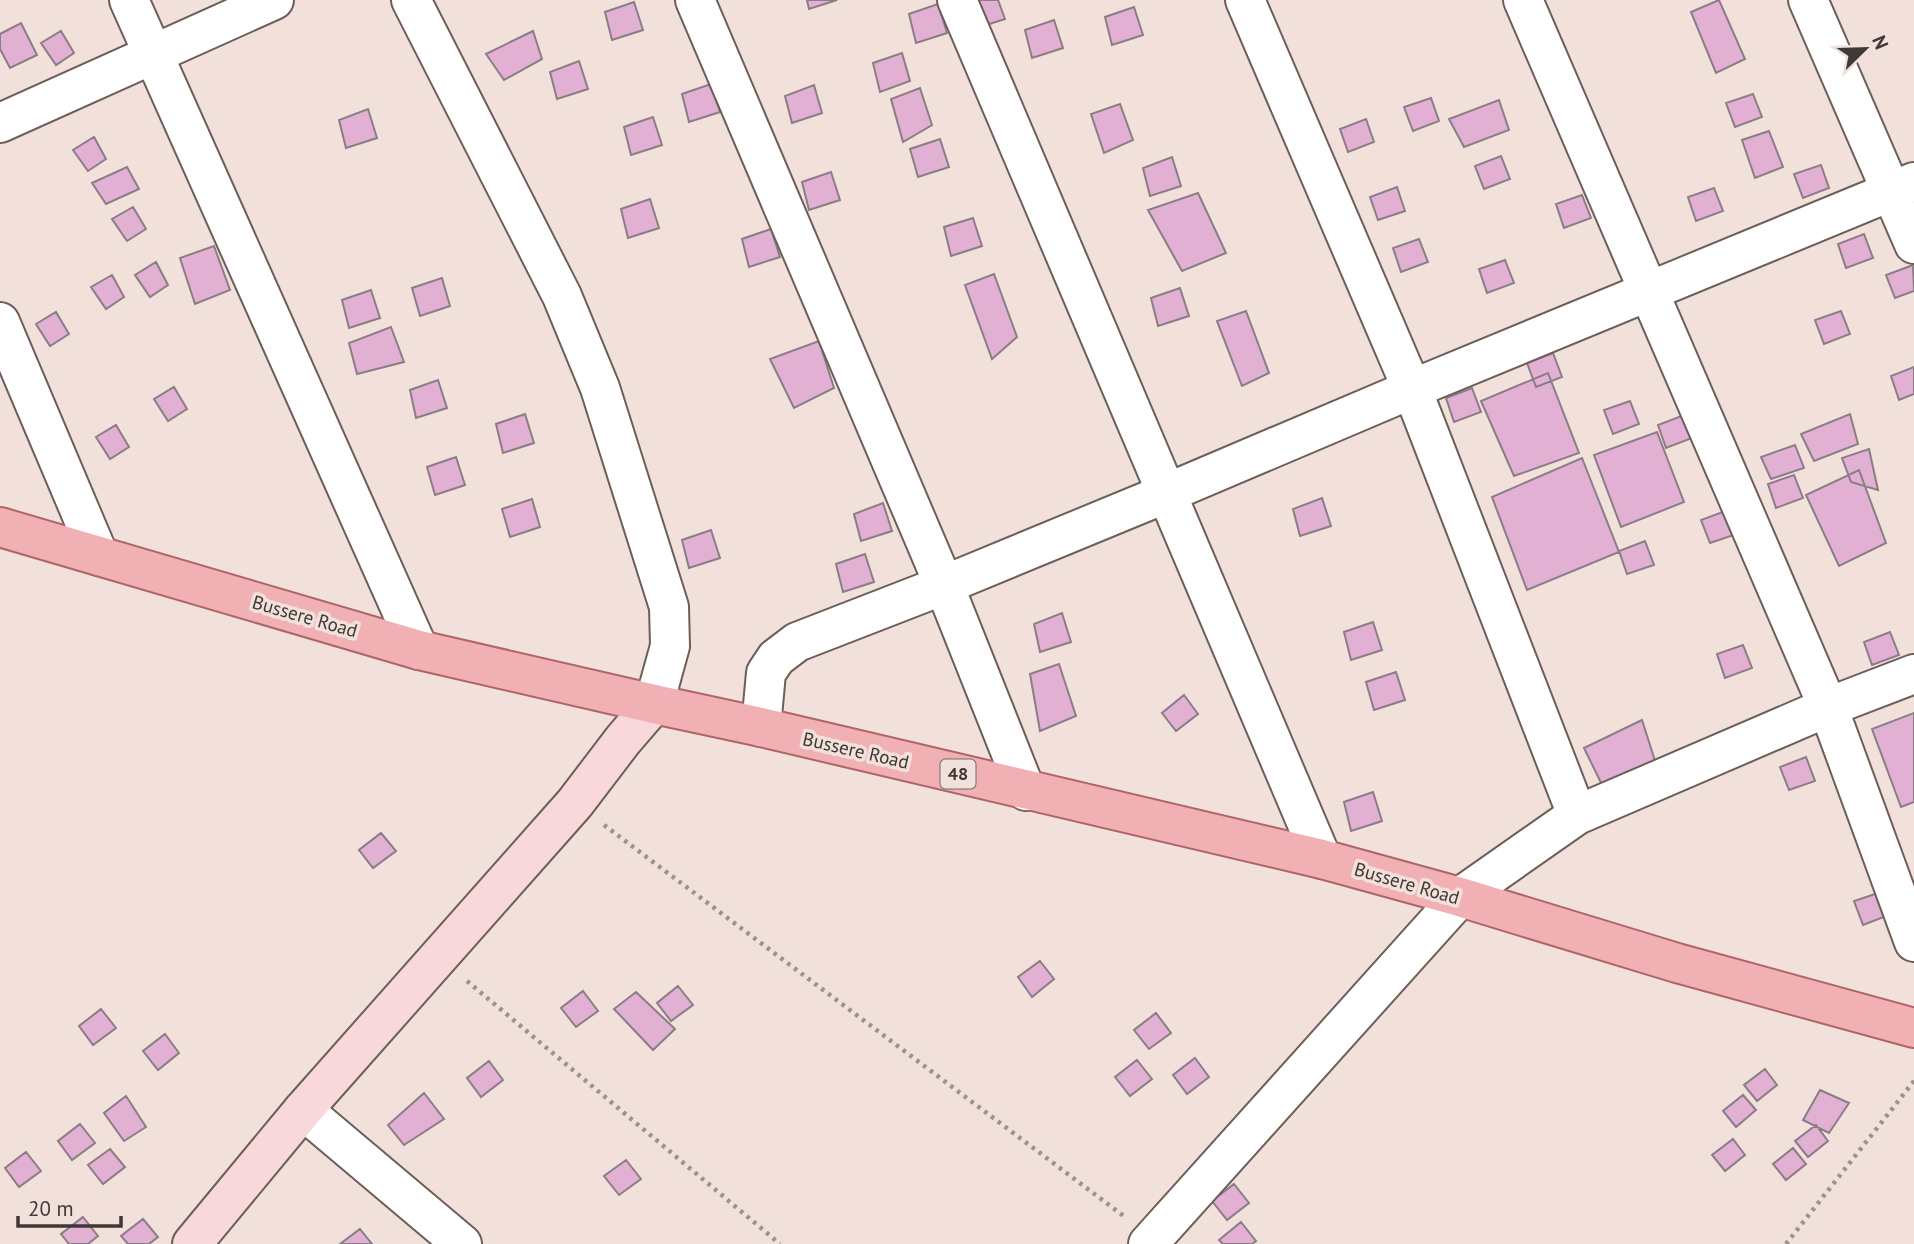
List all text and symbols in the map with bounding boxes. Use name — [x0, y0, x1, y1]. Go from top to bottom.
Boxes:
north arrow — [1830, 14, 1900, 84]
text: N — [1867, 32, 1894, 53]
street label: Bussere Road — [250, 590, 360, 642]
street label: Bussere Road — [800, 726, 912, 774]
road number: 48 — [940, 760, 976, 788]
street label: Bussere Road — [1352, 857, 1462, 909]
scale bar — [18, 1184, 121, 1228]
text: 20 m — [28, 1195, 74, 1222]

